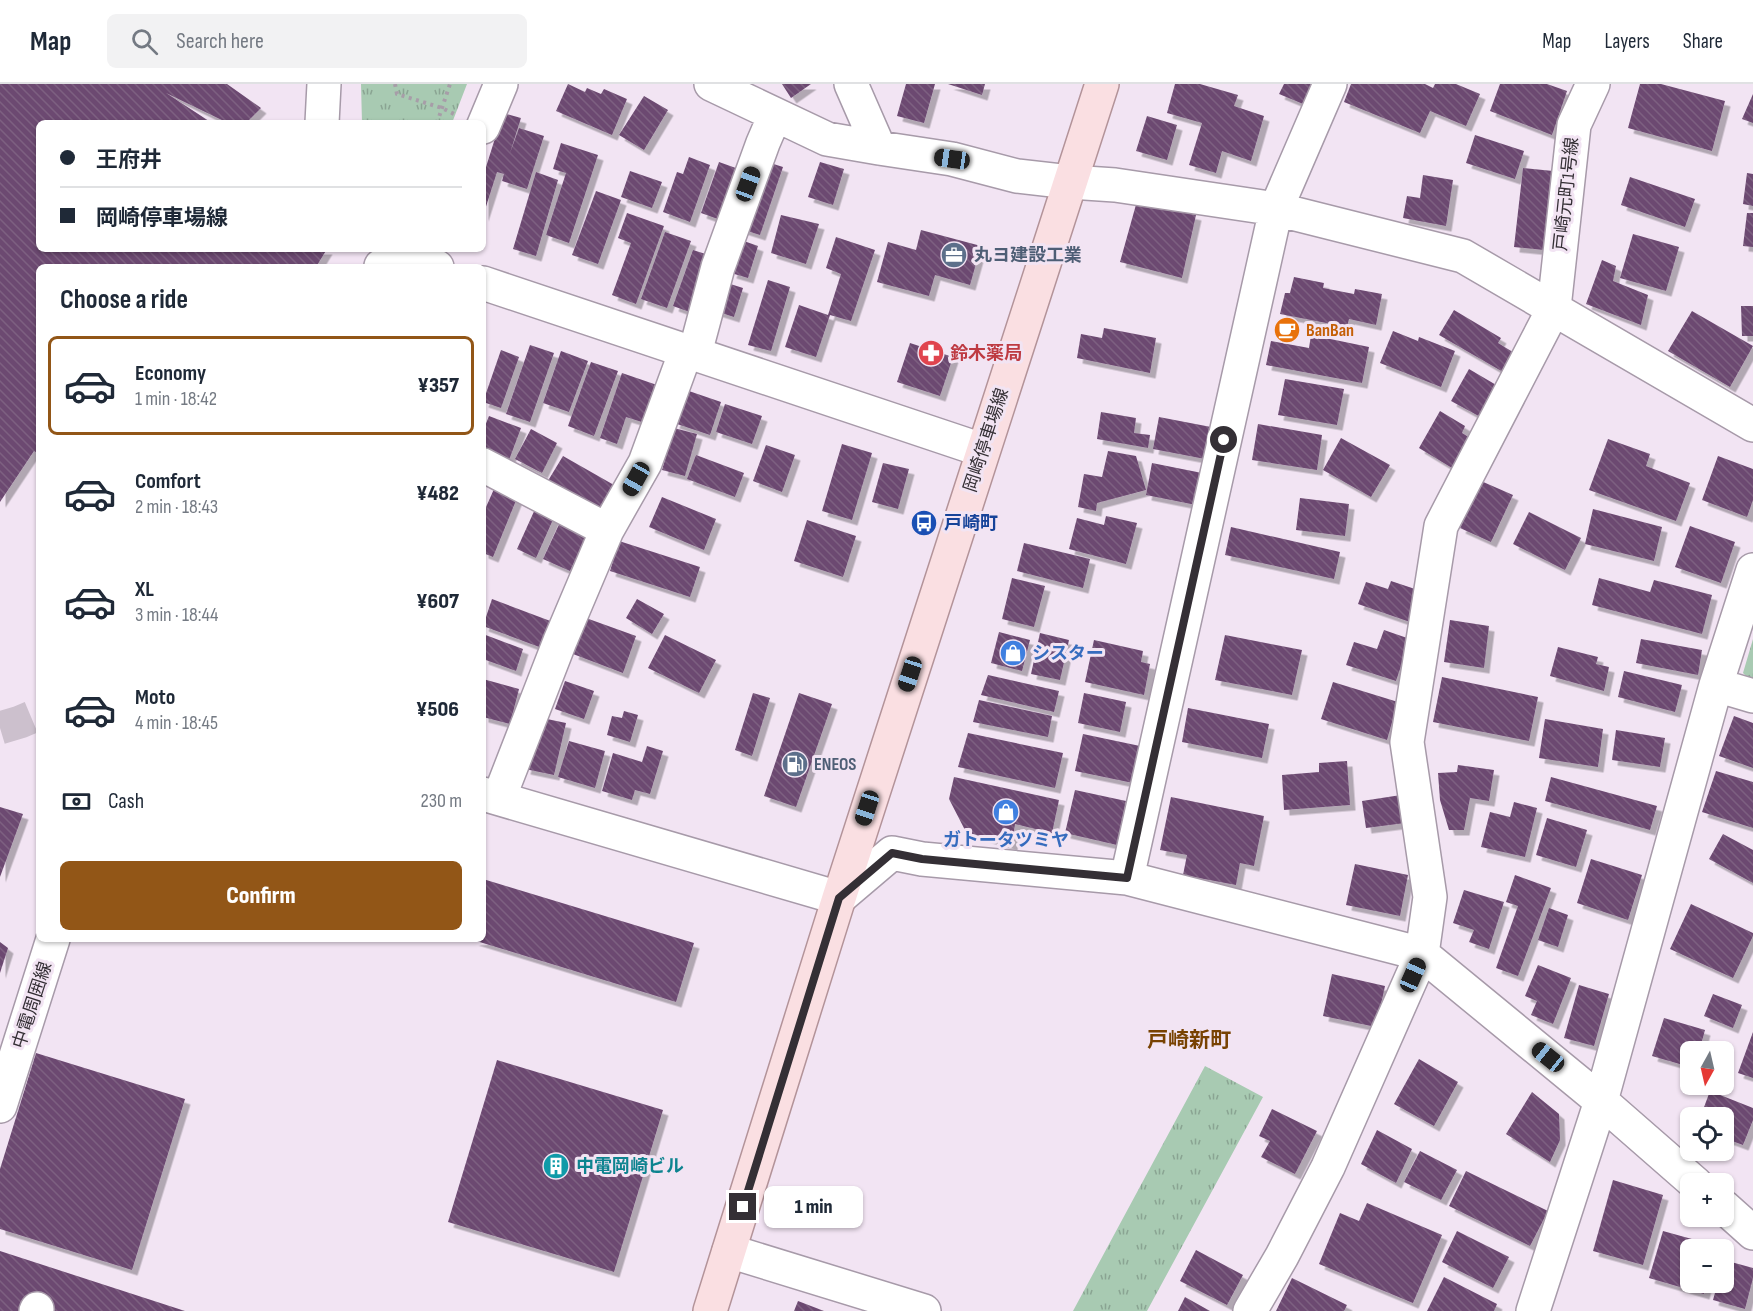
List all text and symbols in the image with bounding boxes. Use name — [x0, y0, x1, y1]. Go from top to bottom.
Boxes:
search box — [107, 14, 527, 68]
text: Map — [30, 25, 71, 58]
icon: search — [128, 25, 161, 58]
text: Search here — [176, 28, 264, 55]
text: Map — [1542, 29, 1571, 54]
text: Layers — [1604, 29, 1650, 54]
text: Share — [1683, 29, 1723, 54]
street label: 戸崎元町1号線 — [1550, 136, 1583, 252]
text: 王府井 — [96, 147, 162, 174]
car — [933, 148, 971, 170]
car — [733, 164, 763, 204]
text: 岡崎停車場線 — [96, 205, 228, 232]
office icon: 丸ヨ建設工業 — [939, 240, 969, 270]
place label: 丸ヨ建設工業 — [974, 245, 1082, 266]
text: Choose a ride — [60, 284, 188, 316]
cafe icon: BanBan — [1272, 315, 1302, 345]
place label: BanBan — [1306, 320, 1354, 341]
pharmacy icon: 鈴木薬局 — [916, 338, 946, 368]
place label: 鈴木薬局 — [950, 343, 1022, 364]
icon: car — [63, 359, 117, 413]
text: Economy — [135, 360, 206, 387]
text: ¥357 — [418, 372, 459, 399]
street label: 岡崎停車場線 — [960, 386, 1013, 495]
text: 1 min · 18:42 — [135, 387, 217, 411]
route start — [1210, 426, 1237, 453]
car — [619, 459, 653, 499]
icon: car — [63, 467, 117, 521]
text: Comfort — [135, 468, 201, 495]
text: ¥482 — [416, 480, 459, 507]
text: 2 min · 18:43 — [135, 495, 218, 519]
bus stop icon: 戸崎町 — [909, 508, 939, 538]
place label: 戸崎町 — [944, 513, 998, 534]
icon: car — [63, 575, 117, 629]
text: XL — [135, 576, 154, 603]
text: ¥607 — [416, 588, 459, 615]
text: 3 min · 18:44 — [135, 603, 218, 627]
shop icon: シスター — [998, 638, 1028, 668]
place label: シスター — [1032, 643, 1104, 664]
car — [896, 654, 924, 694]
icon: car — [63, 683, 117, 737]
text: Moto — [135, 684, 175, 711]
text: ¥506 — [416, 696, 459, 723]
text: 4 min · 18:45 — [135, 711, 218, 735]
fuel station icon: ENEOS — [780, 749, 810, 779]
place label: ENEOS — [814, 754, 856, 775]
icon: cash — [60, 785, 93, 818]
text: Cash — [108, 788, 144, 815]
car — [853, 788, 881, 828]
text: 230 m — [420, 789, 462, 813]
shop icon: ガトータツミヤ — [991, 797, 1021, 827]
place label: ガトータツミヤ — [943, 830, 1069, 851]
button: Confirm — [60, 861, 462, 930]
car — [1397, 955, 1429, 995]
street label: 中電周囲線 — [9, 959, 56, 1051]
district label: 戸崎新町 — [1147, 1028, 1231, 1053]
car — [1528, 1039, 1568, 1075]
north arrow — [1680, 1041, 1734, 1095]
map controls — [1680, 1041, 1734, 1293]
button: locate — [1680, 1107, 1734, 1161]
building icon: 中電岡崎ビル — [541, 1151, 571, 1181]
place label: 中電岡崎ビル — [576, 1156, 684, 1177]
button: + — [1680, 1173, 1734, 1227]
callout: 1 min — [764, 1186, 863, 1228]
route end — [729, 1193, 756, 1220]
text: 1 min — [794, 1195, 833, 1219]
button: − — [1680, 1239, 1734, 1293]

